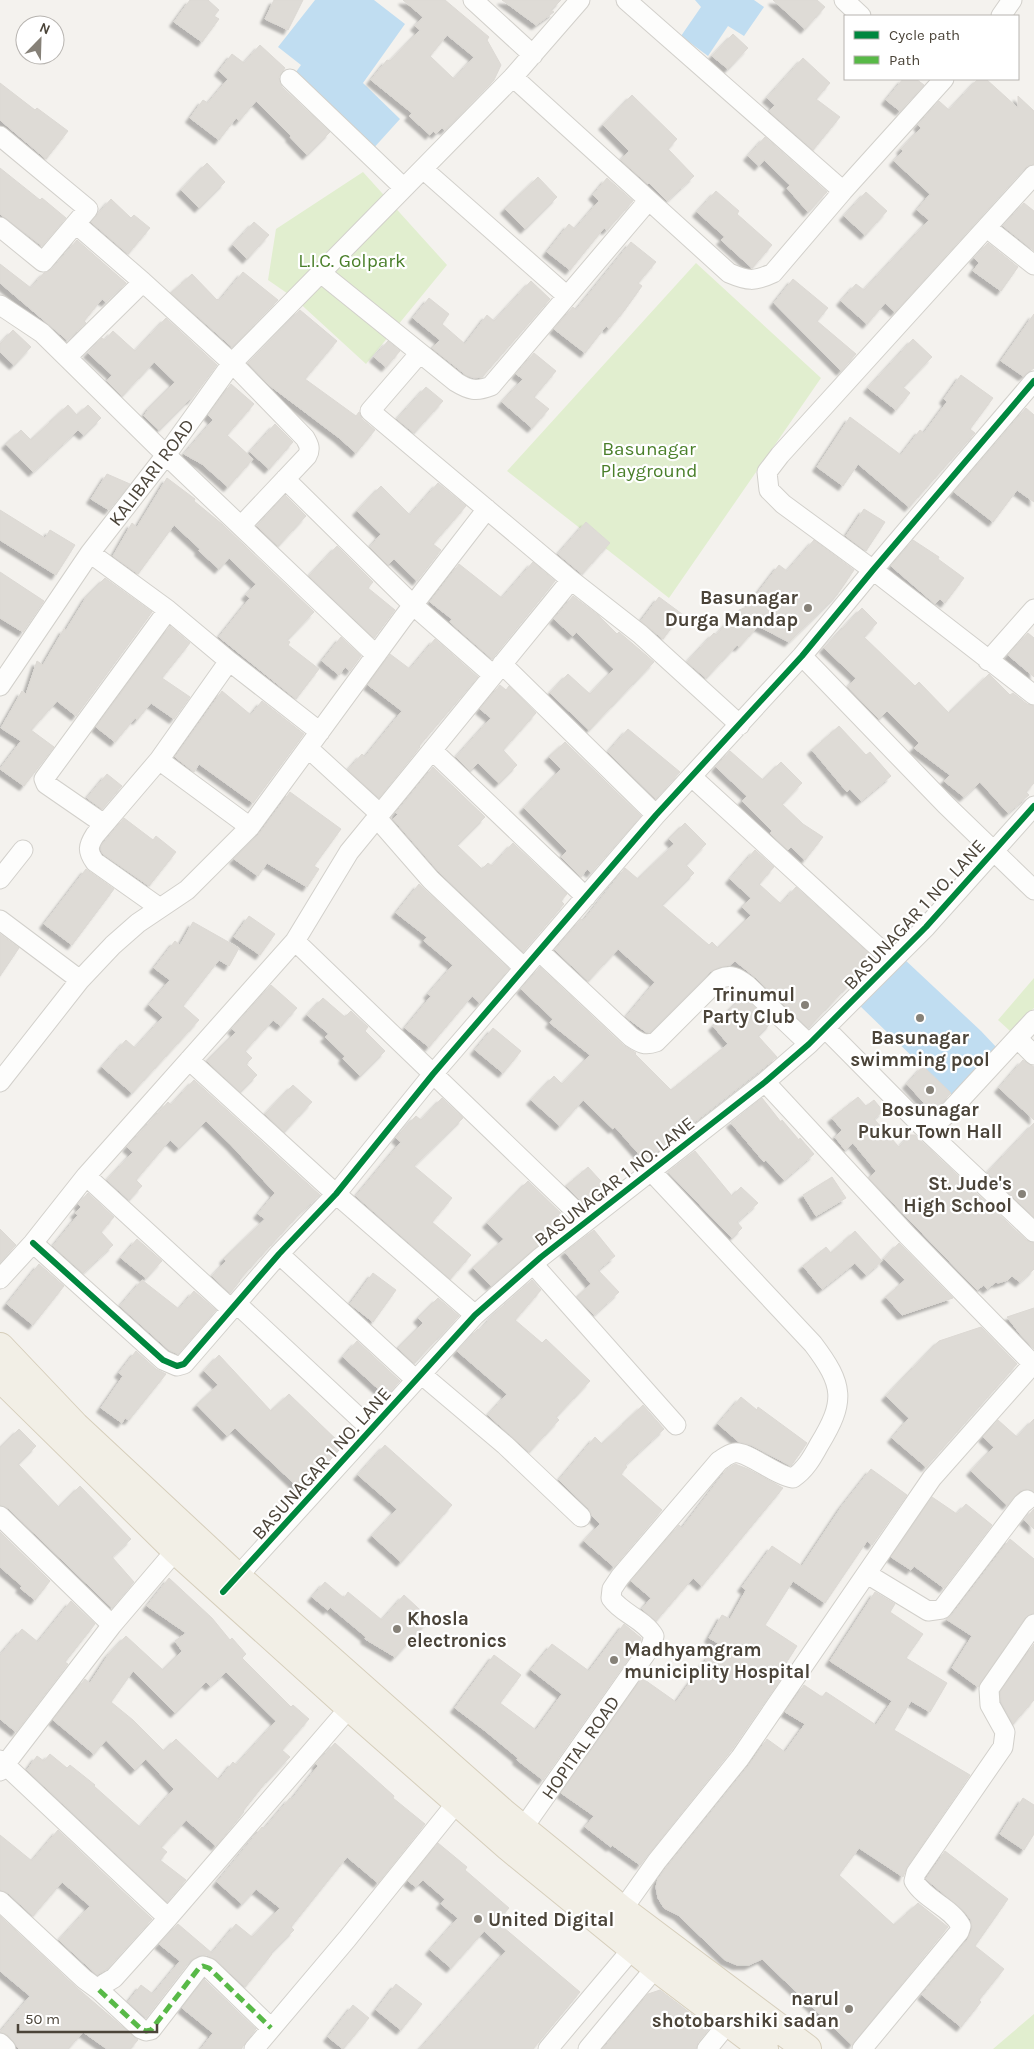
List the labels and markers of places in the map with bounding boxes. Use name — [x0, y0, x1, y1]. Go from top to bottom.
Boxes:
place label: Basunagar Durga Mandap — [665, 587, 799, 631]
marker: Basunagar Durga Mandap — [802, 602, 814, 614]
place label: Trinumul Party Club — [702, 984, 795, 1028]
marker: Trinumul Party Club — [799, 999, 811, 1011]
marker: Basunagar swimming pool — [914, 1012, 926, 1024]
place label: Basunagar swimming pool — [850, 1027, 990, 1071]
marker: Bosunagar Pukur Town Hall — [924, 1084, 936, 1096]
place label: Bosunagar Pukur Town Hall — [858, 1099, 1002, 1143]
place label: St. Jude's High School — [903, 1173, 1012, 1217]
marker: St. Jude's High School — [1016, 1188, 1028, 1200]
place label: Khosla electronics — [407, 1608, 507, 1652]
marker: Khosla electronics — [391, 1623, 403, 1635]
place label: Madhyamgram municiplity Hospital — [624, 1639, 810, 1683]
marker: Madhyamgram municiplity Hospital — [608, 1654, 620, 1666]
place label: United Digital — [488, 1909, 614, 1931]
marker: United Digital — [472, 1913, 484, 1925]
place label: narul shotobarshiki sadan — [652, 1988, 839, 2032]
marker: narul shotobarshiki sadan — [843, 2003, 855, 2015]

